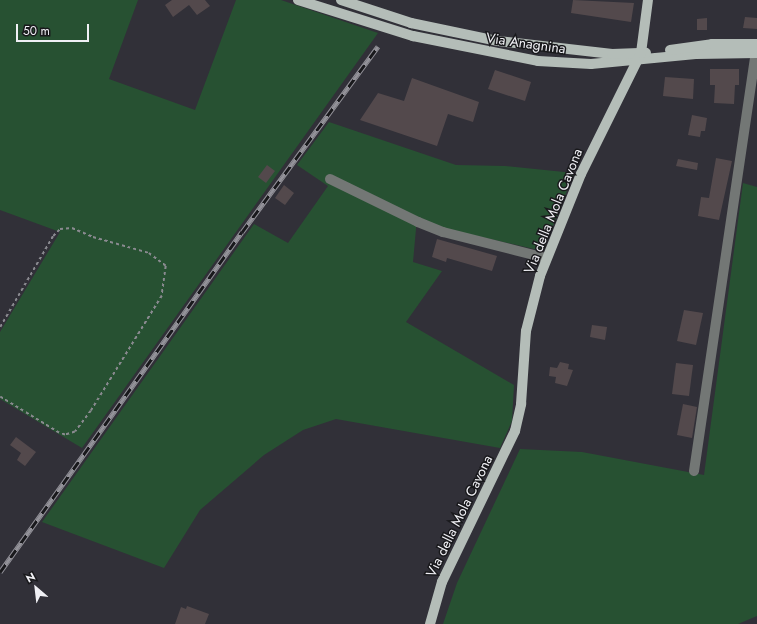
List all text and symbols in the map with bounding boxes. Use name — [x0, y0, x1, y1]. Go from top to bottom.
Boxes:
scale bar — [18, 16, 91, 42]
text: 50 m — [23, 22, 50, 40]
street label: Via Anagnina — [485, 29, 567, 57]
street label: Via della Mola Cavona — [520, 146, 586, 276]
street label: Via della Mola Cavona — [422, 452, 496, 580]
north arrow — [16, 568, 56, 608]
text: N — [23, 568, 38, 587]

